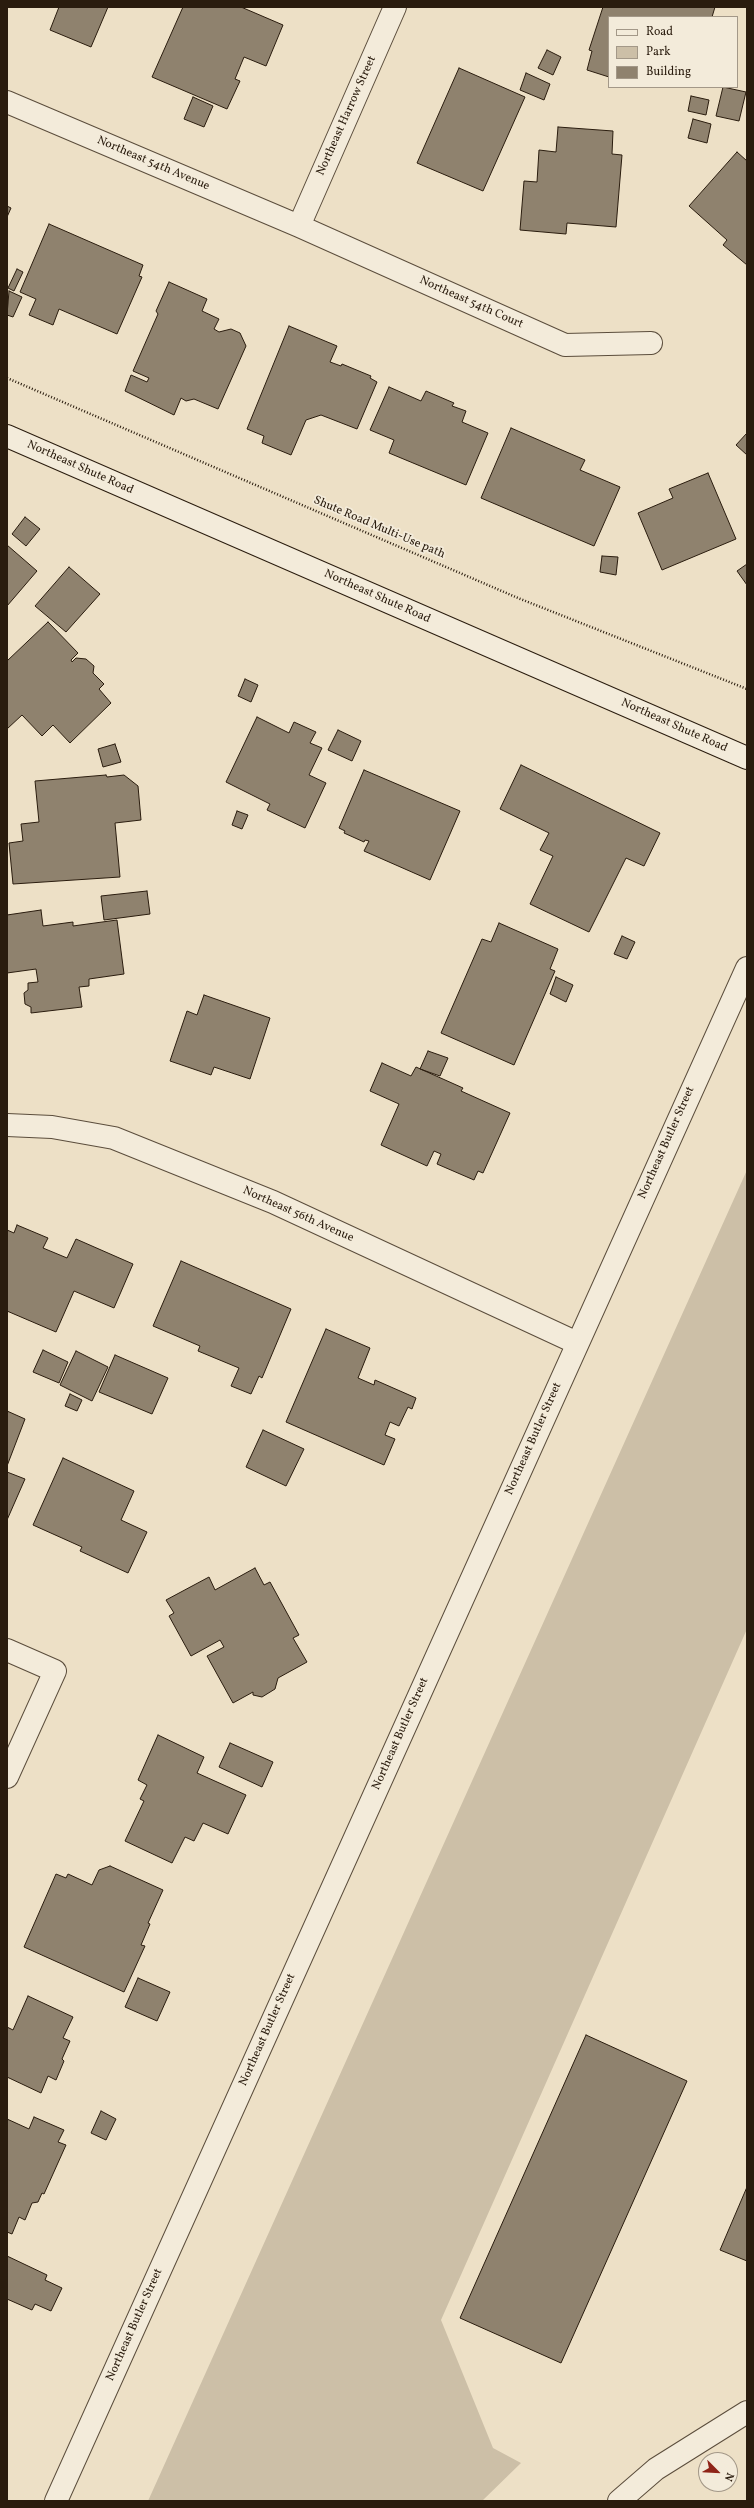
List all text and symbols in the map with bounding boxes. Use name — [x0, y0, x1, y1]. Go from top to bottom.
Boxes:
legend — [608, 16, 738, 88]
text: Road — [646, 24, 673, 40]
text: Park — [646, 44, 671, 60]
street label: Northeast Harrow Street — [314, 54, 380, 178]
text: Building — [646, 64, 691, 80]
street label: Northeast 54th Avenue — [94, 134, 212, 194]
street label: Northeast 54th Court — [417, 274, 525, 332]
street label: Northeast Shute Road — [25, 438, 135, 498]
street label: Shute Road Multi-Use path — [311, 494, 447, 562]
street label: Northeast Shute Road — [322, 567, 432, 627]
street label: Northeast Shute Road — [619, 696, 729, 756]
street label: Northeast Butler Street — [636, 1084, 698, 1202]
street label: Northeast 56th Avenue — [240, 1184, 356, 1246]
street label: Northeast Butler Street — [503, 1380, 565, 1498]
street label: Northeast Butler Street — [370, 1675, 432, 1793]
street label: Northeast Butler Street — [237, 1971, 299, 2089]
street label: Northeast Butler Street — [104, 2266, 166, 2384]
north arrow — [698, 2452, 738, 2492]
text: N — [720, 2470, 737, 2483]

